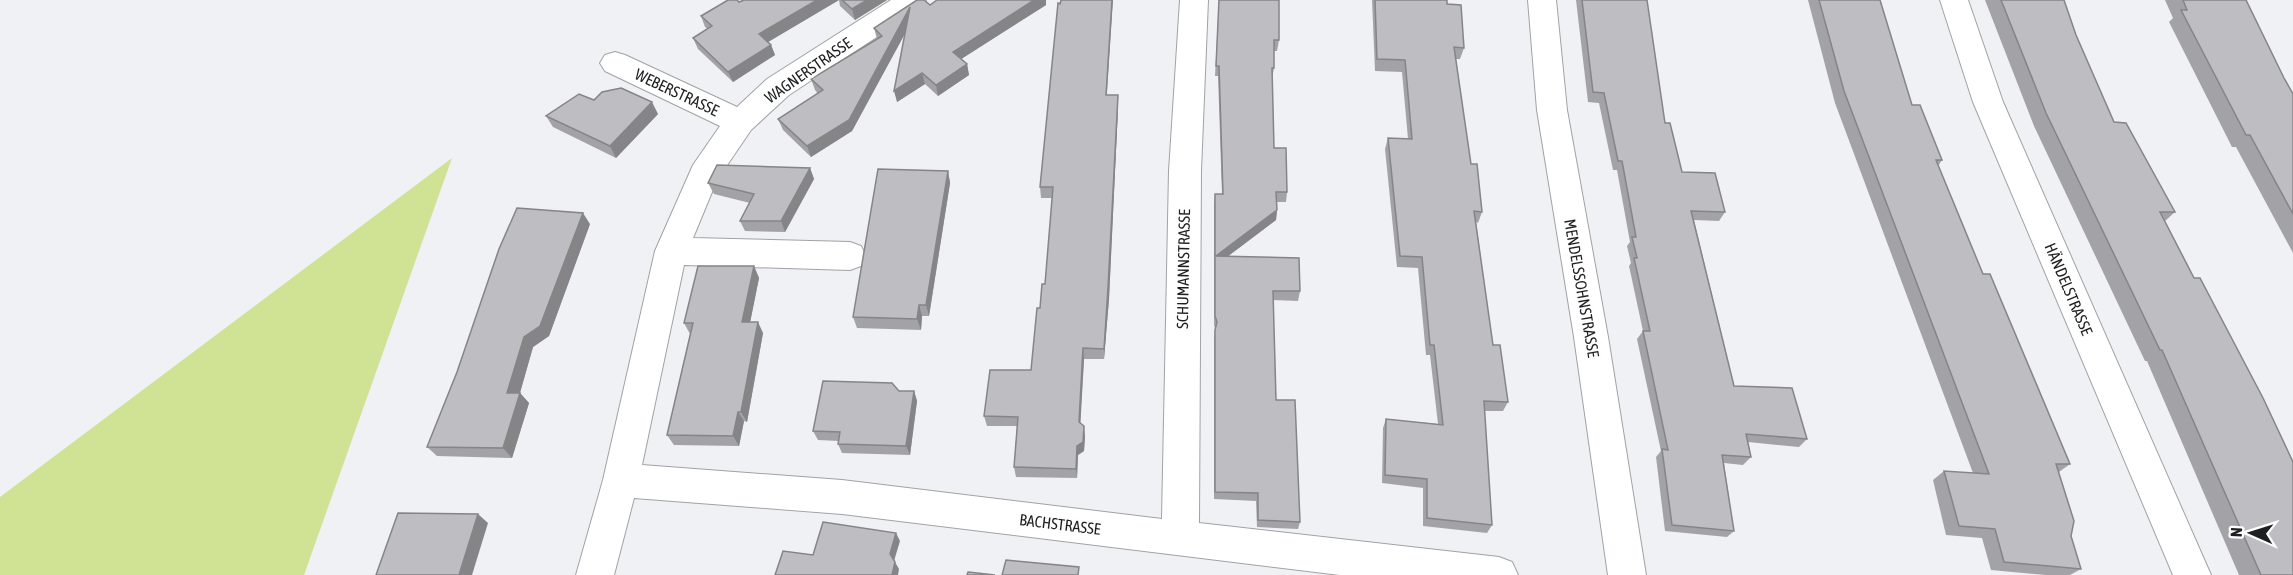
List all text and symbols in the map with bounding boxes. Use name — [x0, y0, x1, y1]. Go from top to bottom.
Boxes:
street label: WAGNERSTRASSE — [761, 33, 855, 107]
street label: WEBERSTRASSE — [632, 65, 722, 119]
street label: SCHUMANNSTRASSE — [1173, 209, 1193, 329]
street label: MENDELSSOHNSTRASSE — [1561, 217, 1603, 359]
street label: HÄNDELSTRASSE — [2041, 240, 2097, 338]
north arrow — [2221, 503, 2281, 563]
street label: BACHSTRASSE — [1018, 510, 1102, 538]
text: N — [2227, 527, 2245, 537]

